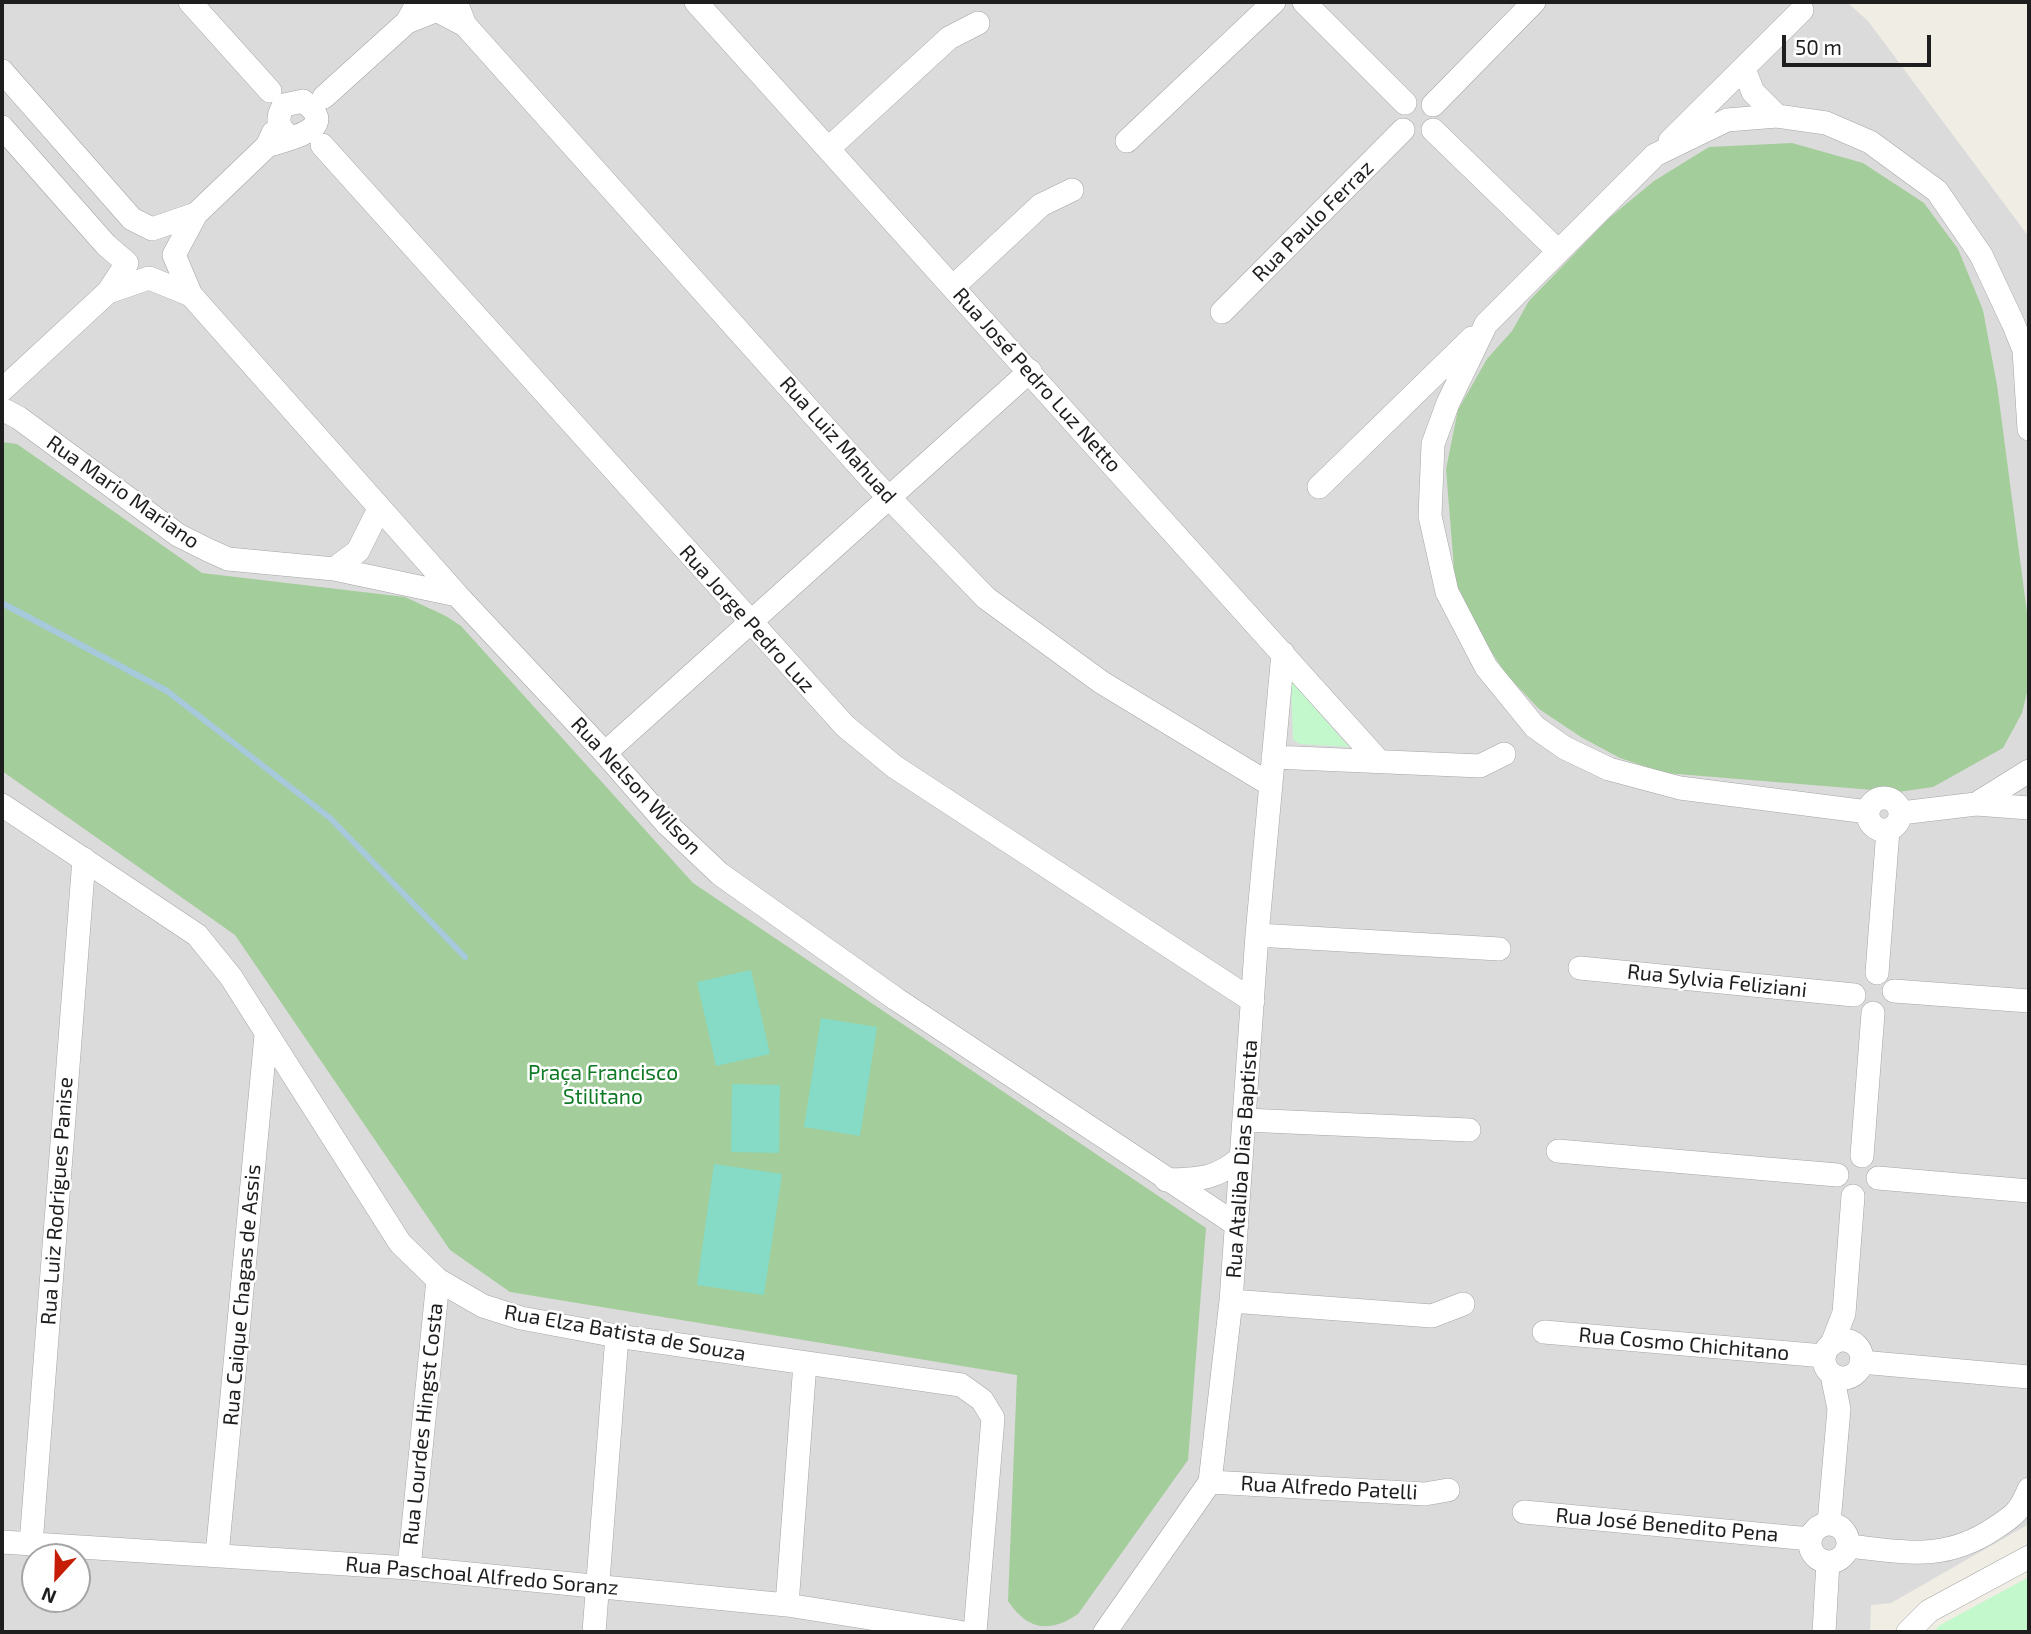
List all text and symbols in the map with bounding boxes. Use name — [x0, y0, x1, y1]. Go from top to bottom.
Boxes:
scale bar — [1786, 21, 1935, 65]
text: 50 m — [1795, 34, 1842, 59]
street label: Rua Paulo Ferraz — [1247, 155, 1379, 287]
street label: Rua José Pedro Luz Netto — [948, 283, 1126, 477]
street label: Rua Luiz Mahuad — [774, 371, 902, 509]
street label: Rua Mario Mariano — [42, 430, 204, 554]
street label: Rua Jorge Pedro Luz — [674, 540, 820, 698]
street label: Rua Nelson Wilson — [566, 712, 706, 860]
street label: Rua Sylvia Feliziani — [1626, 959, 1808, 1003]
street label: Rua Ataliba Dias Baptista — [1221, 1039, 1263, 1279]
park label: Praça Francisco Stilitano — [528, 1060, 678, 1110]
street label: Rua Luiz Rodrigues Panise — [36, 1076, 78, 1326]
street label: Rua Caique Chagas de Assis — [218, 1163, 266, 1427]
street label: Rua Elza Batista de Souza — [502, 1299, 748, 1367]
street label: Rua Lourdes Hingst Costa — [398, 1302, 448, 1546]
street label: Rua Cosmo Chichitano — [1578, 1322, 1790, 1366]
street label: Rua Alfredo Patelli — [1240, 1471, 1418, 1505]
street label: Rua José Benedito Pena — [1554, 1503, 1780, 1547]
north arrow — [21, 1543, 91, 1613]
street label: Rua Paschoal Alfredo Soranz — [344, 1551, 620, 1601]
text: N — [38, 1583, 59, 1609]

